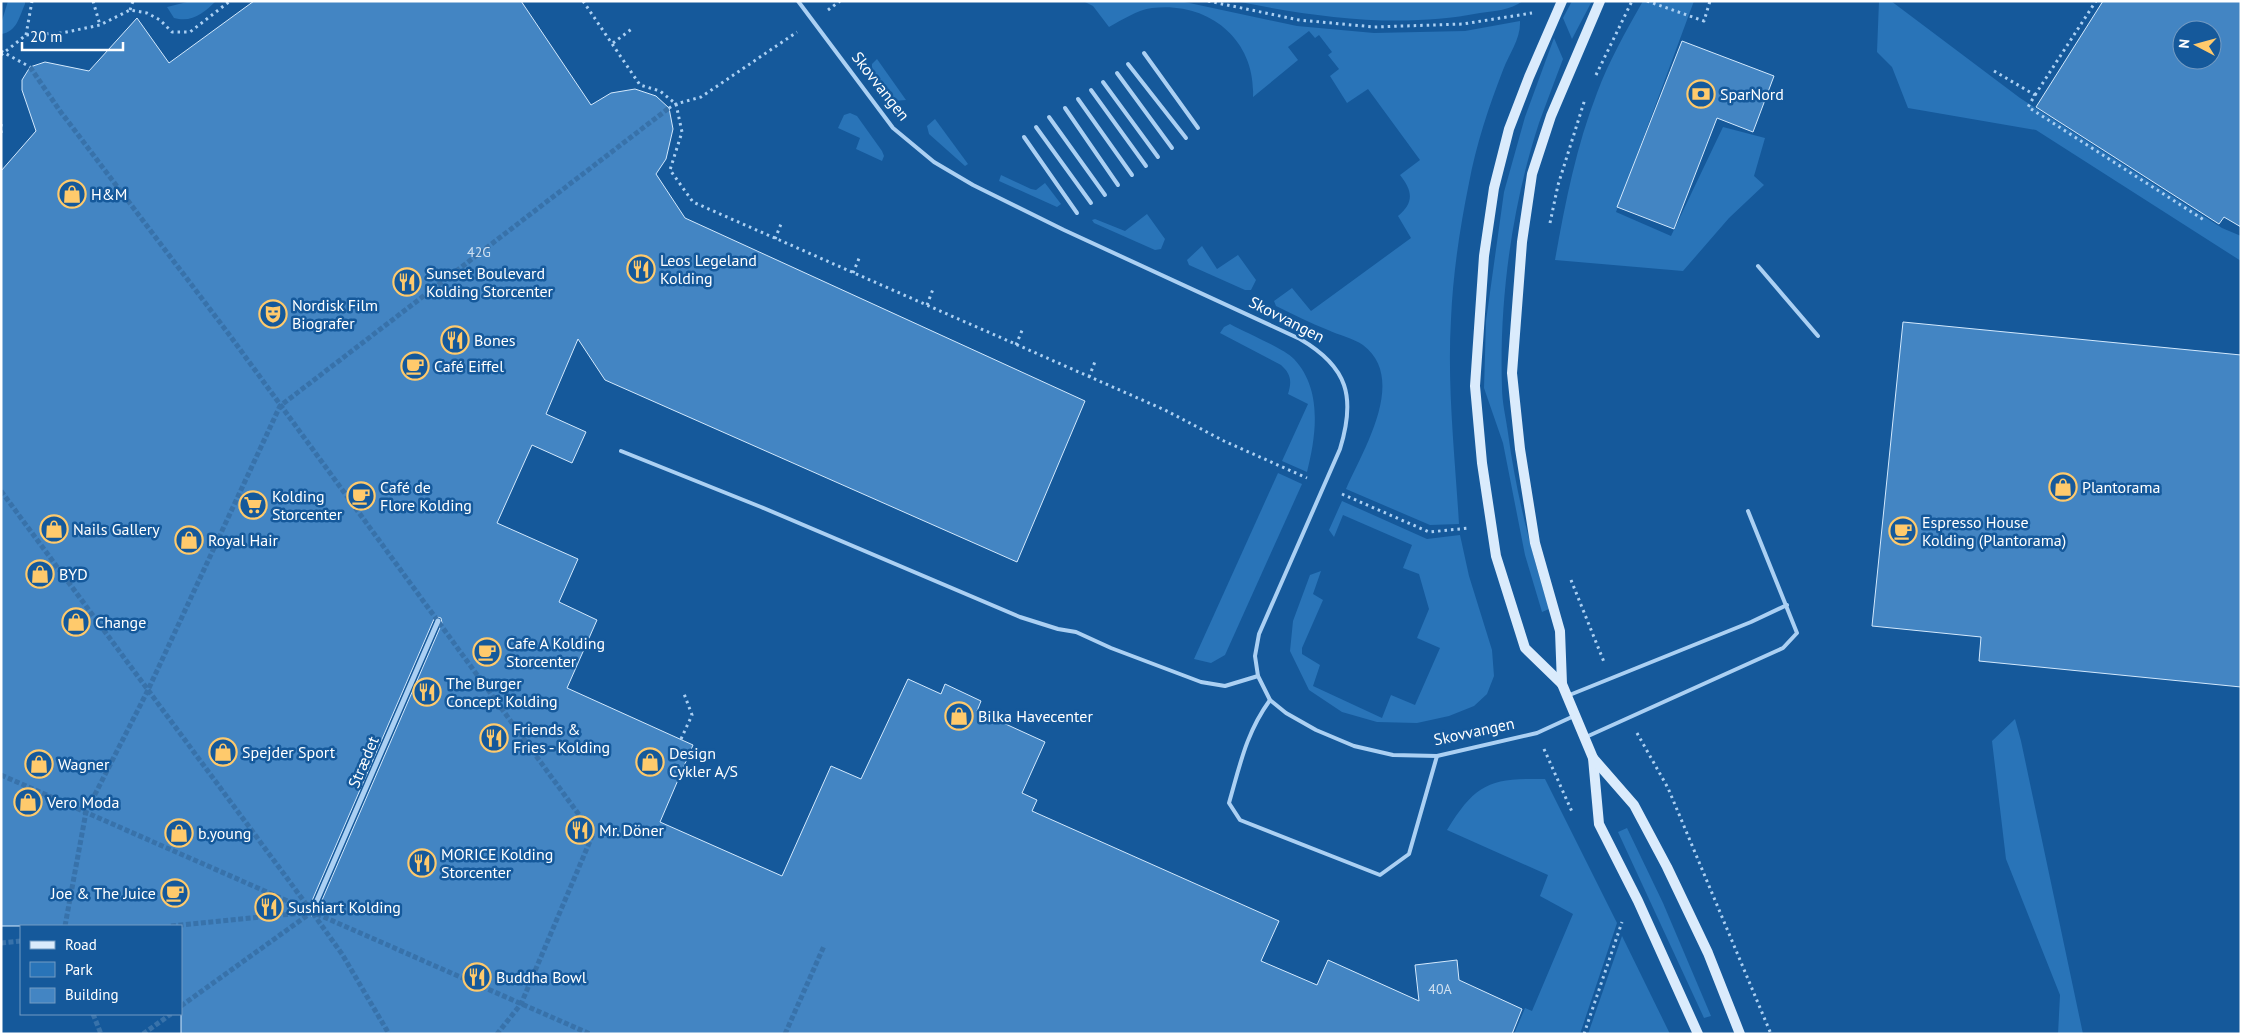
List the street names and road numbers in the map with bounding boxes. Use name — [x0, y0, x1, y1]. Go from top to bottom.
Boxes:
street label: Skovvangen — [848, 48, 914, 124]
street label: Skovvangen — [1246, 291, 1328, 347]
street label: Skovvangen — [1432, 713, 1516, 749]
street label: Strædet — [343, 733, 383, 791]

